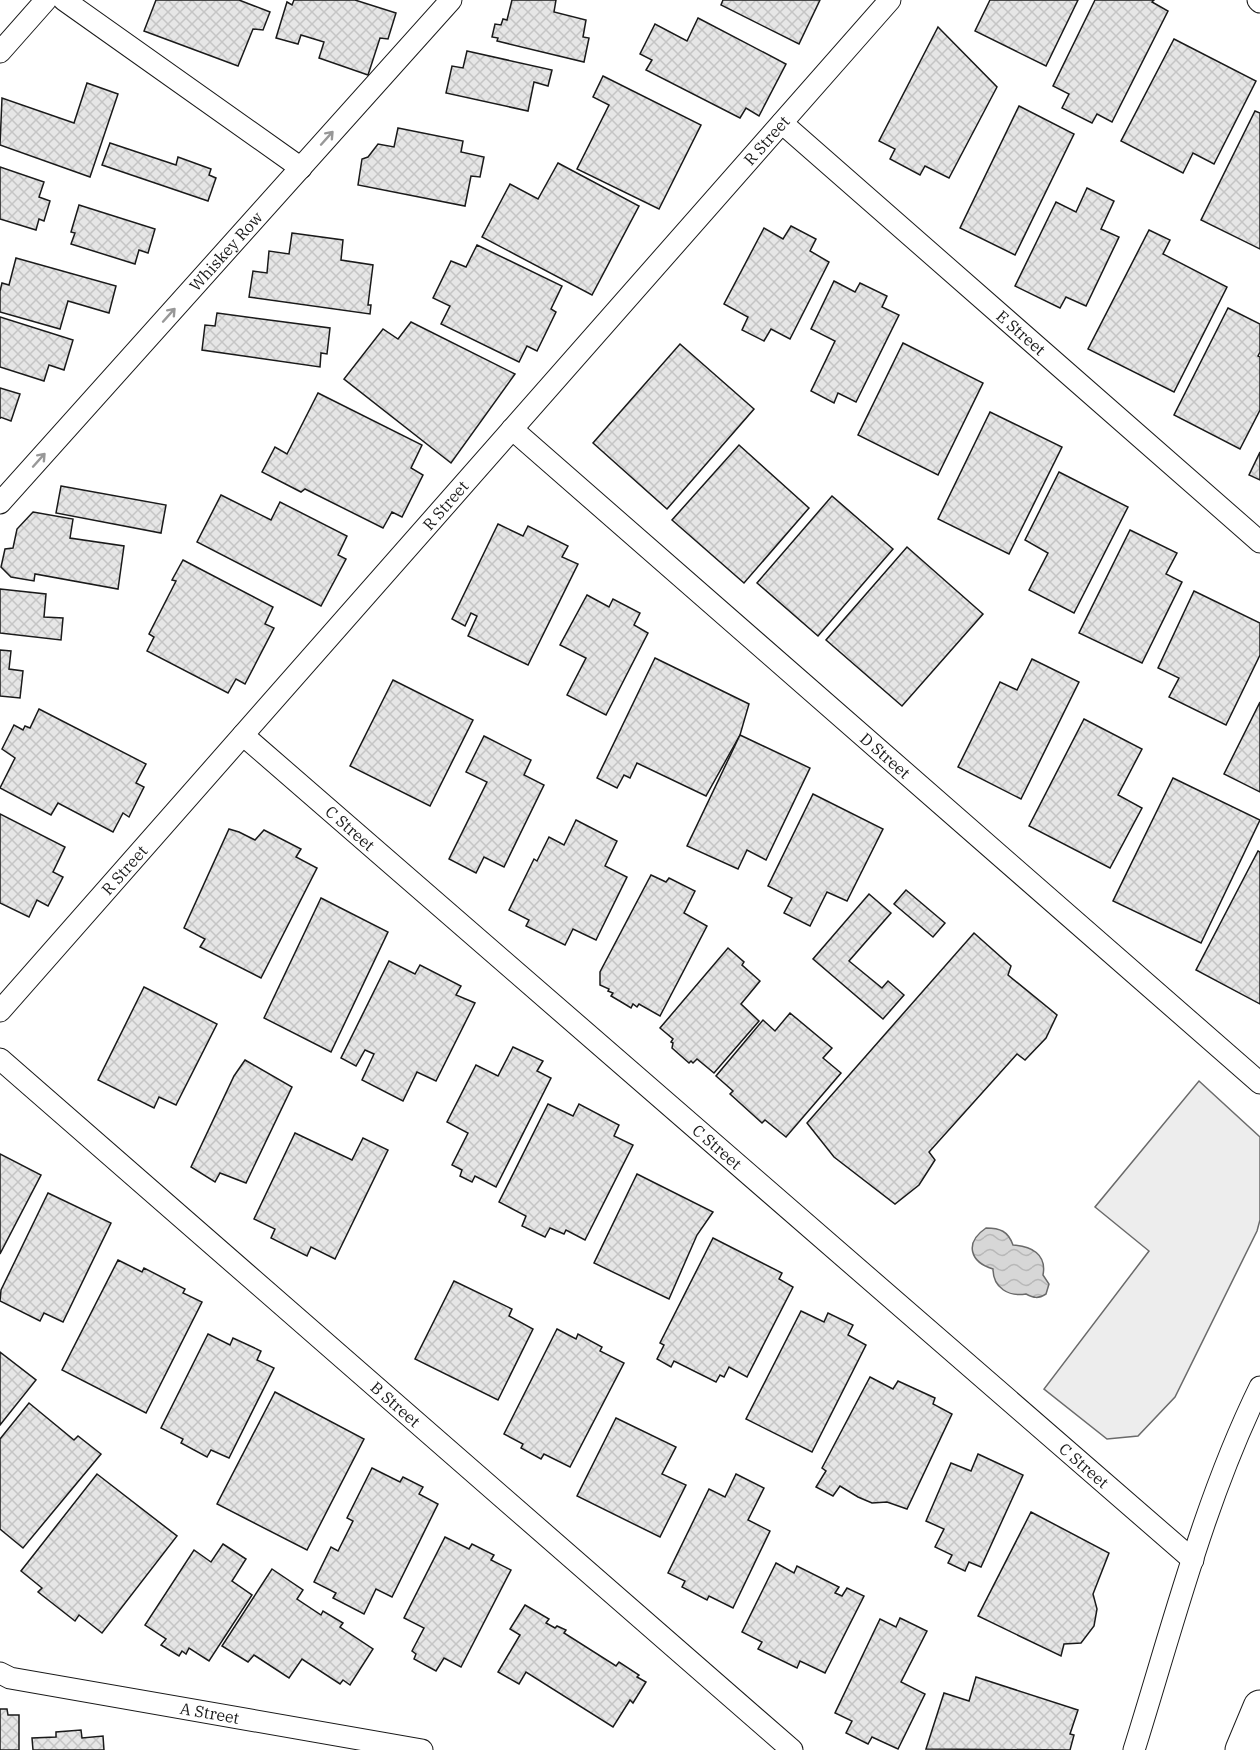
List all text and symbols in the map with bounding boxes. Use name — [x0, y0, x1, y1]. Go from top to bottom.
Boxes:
street label: R Street — [739, 111, 794, 169]
one-way arrow — [320, 131, 334, 146]
street label: Whiskey Row — [185, 207, 267, 295]
street label: E Street — [992, 306, 1050, 360]
one-way arrow — [162, 307, 176, 322]
one-way arrow — [32, 453, 46, 468]
street label: R Street — [418, 476, 473, 534]
street label: D Street — [856, 728, 915, 783]
street label: C Street — [321, 801, 379, 855]
street label: R Street — [97, 841, 152, 899]
street label: C Street — [688, 1120, 746, 1174]
street label: B Street — [367, 1377, 425, 1431]
street label: C Street — [1055, 1439, 1113, 1493]
street label: A Street — [179, 1698, 241, 1728]

